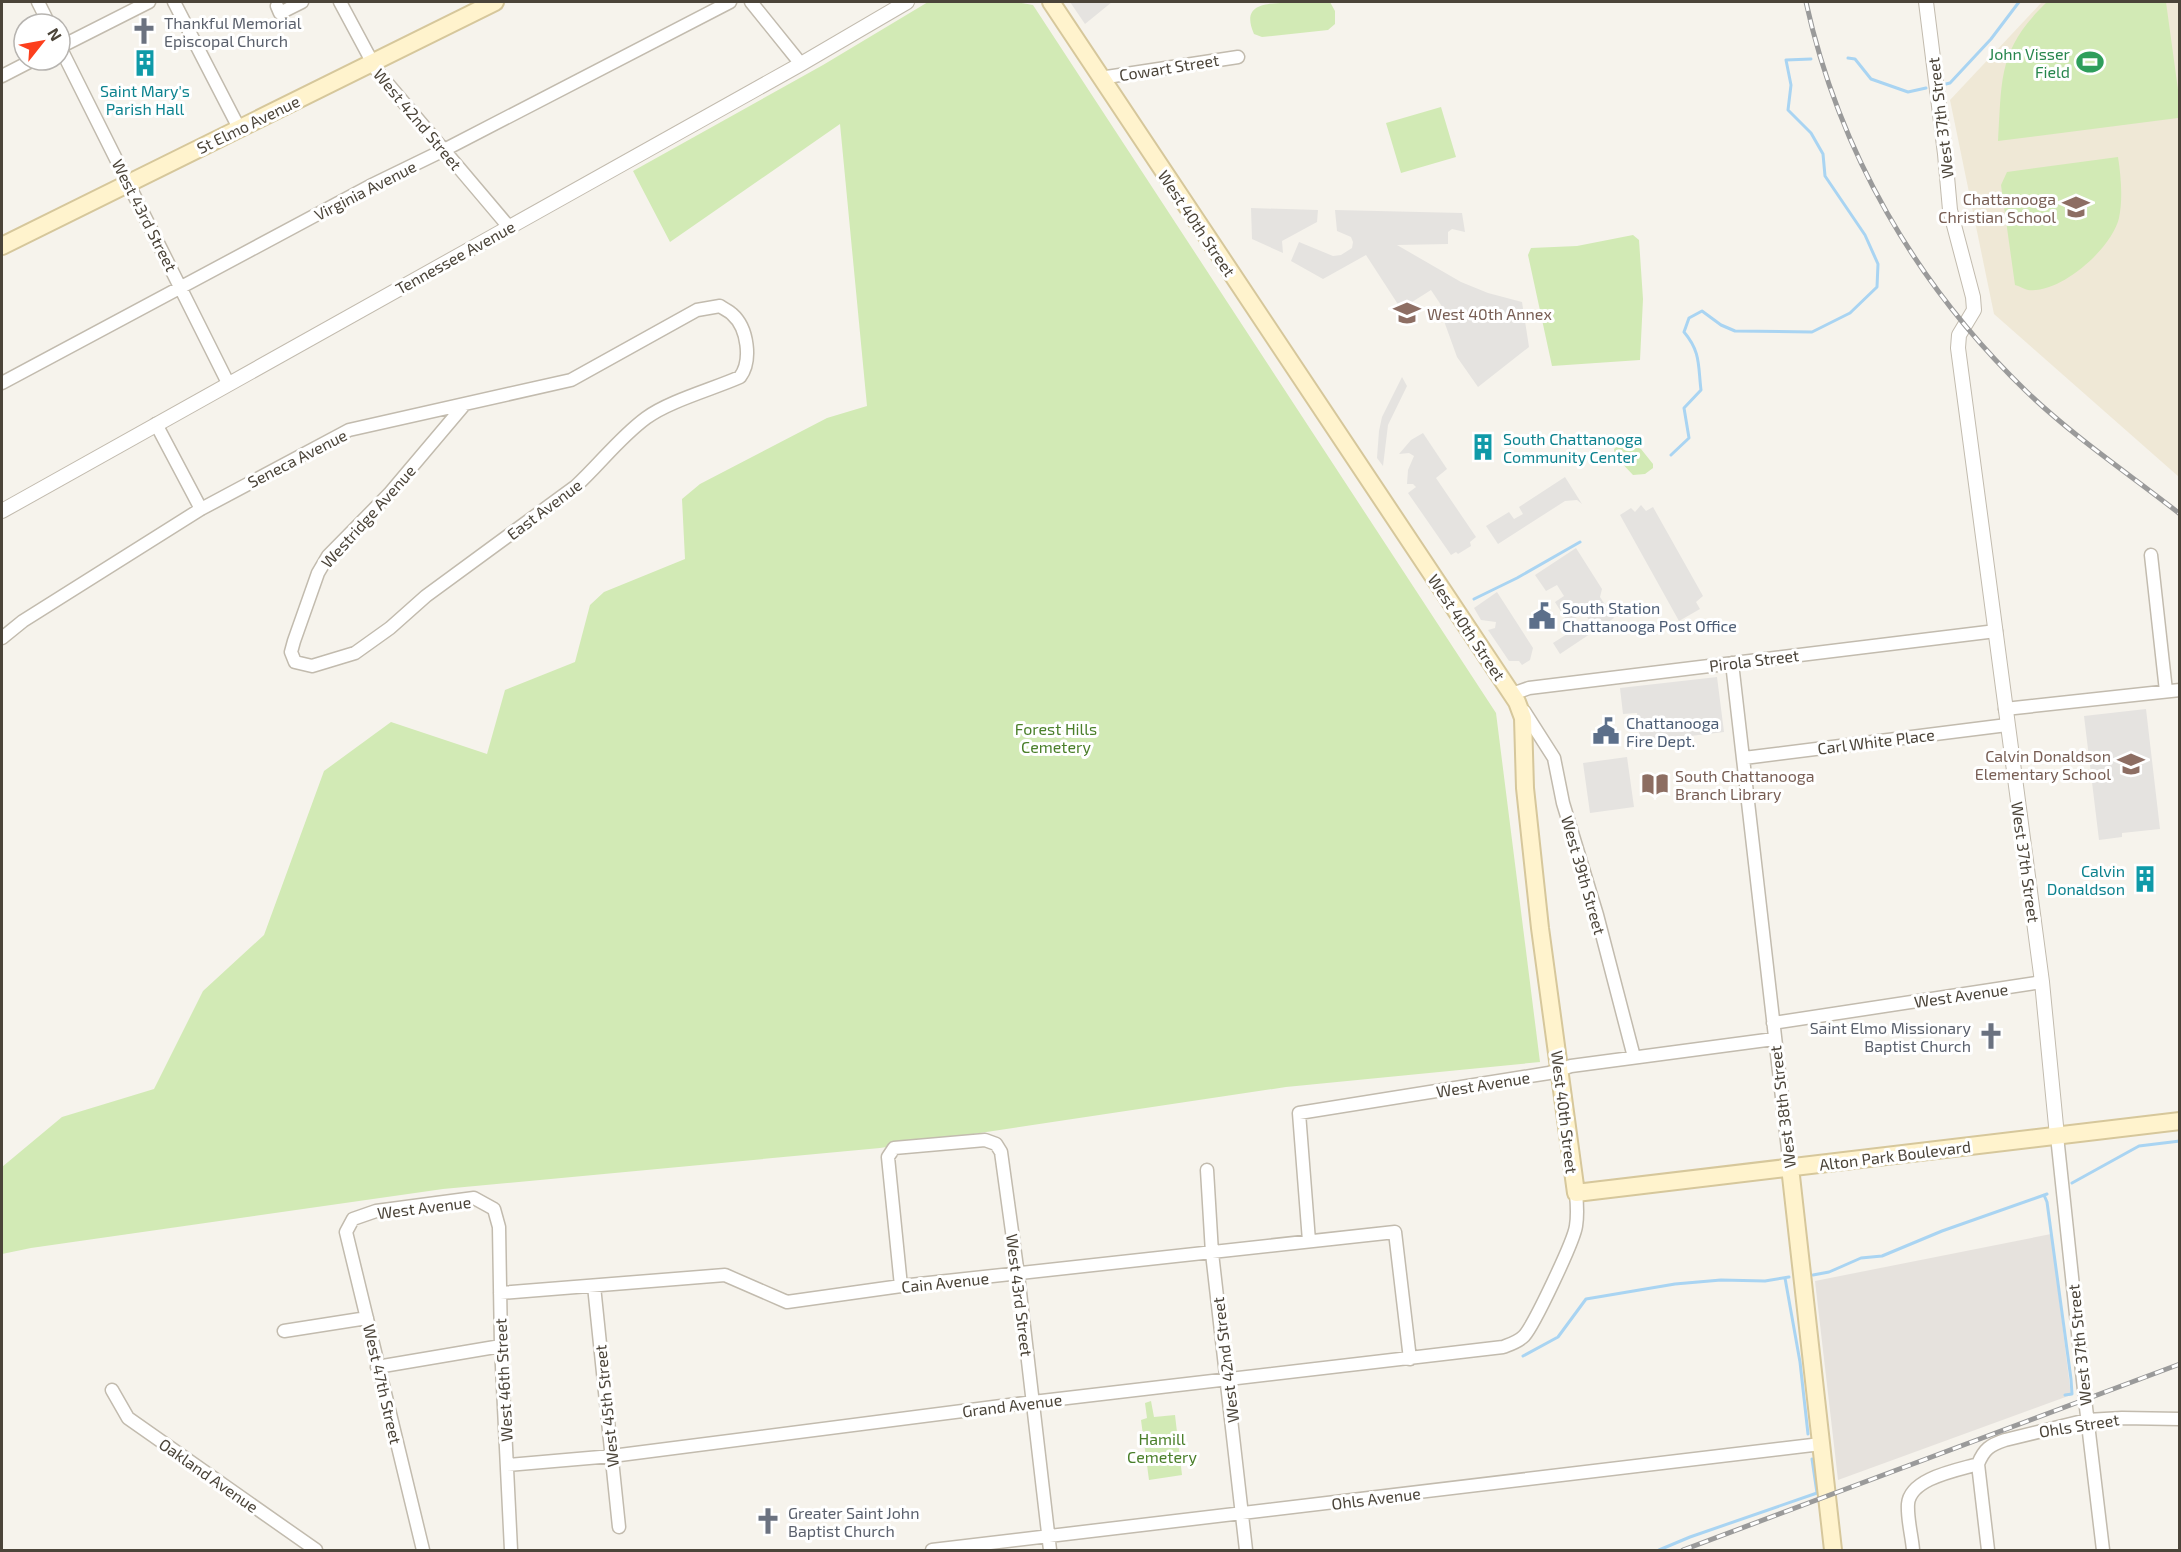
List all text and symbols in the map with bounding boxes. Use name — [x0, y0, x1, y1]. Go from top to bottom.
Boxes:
north arrow — [12, 12, 72, 72]
place label: Thankful Memorial Episcopal Church — [164, 13, 302, 50]
church icon: Thankful Memorial Episcopal Church — [129, 16, 159, 46]
text: N — [44, 24, 66, 44]
place label: John Visser Field — [1989, 44, 2071, 81]
sports icon: John Visser Field — [2075, 47, 2105, 77]
building icon: Saint Mary's Parish Hall — [130, 48, 160, 78]
street label: Cowart Street — [1118, 50, 1220, 84]
street label: West 37th Street — [1923, 56, 1957, 180]
street label: West 42nd Street — [370, 64, 466, 174]
place label: Saint Mary's Parish Hall — [100, 81, 190, 118]
street label: St Elmo Avenue — [193, 91, 303, 157]
street label: West 43rd Street — [109, 156, 181, 274]
street label: Virginia Avenue — [311, 156, 419, 224]
street label: West 40th Street — [1154, 166, 1240, 280]
place label: Chattanooga Christian School — [1938, 189, 2056, 226]
school or university icon: Chattanooga Christian School — [2061, 192, 2091, 222]
street label: Tennessee Avenue — [392, 216, 518, 298]
school or university icon: West 40th Annex — [1392, 298, 1422, 328]
place label: West 40th Annex — [1427, 304, 1552, 323]
street label: Seneca Avenue — [244, 425, 350, 491]
place label: South Chattanooga Community Center — [1503, 429, 1642, 466]
building icon: South Chattanooga Community Center — [1468, 432, 1498, 462]
street label: Westridge Avenue — [317, 461, 419, 571]
street label: East Avenue — [503, 475, 585, 543]
street label: West 40th Street — [1424, 570, 1510, 684]
place label: South Station Chattanooga Post Office — [1562, 598, 1737, 635]
public building icon: South Station Chattanooga Post Office — [1527, 601, 1557, 631]
street label: Pirola Street — [1708, 645, 1800, 675]
place label: Chattanooga Fire Dept. — [1626, 713, 1719, 750]
public building icon: Chattanooga Fire Dept. — [1591, 716, 1621, 746]
park label: Forest Hills Cemetery — [1015, 719, 1097, 756]
street label: Carl White Place — [1816, 724, 1936, 758]
place label: Calvin Donaldson Elementary School — [1975, 746, 2111, 783]
school or university icon: Calvin Donaldson Elementary School — [2116, 749, 2146, 779]
place label: South Chattanooga Branch Library — [1675, 766, 1814, 803]
library icon: South Chattanooga Branch Library — [1640, 769, 1670, 799]
street label: West 37th Street — [2008, 800, 2044, 924]
street label: West 39th Street — [1558, 813, 1610, 937]
place label: Calvin Donaldson — [2047, 861, 2125, 898]
building icon: Calvin Donaldson — [2130, 864, 2160, 894]
street label: West Avenue — [1913, 979, 2009, 1011]
place label: Saint Elmo Missionary Baptist Church — [1810, 1018, 1972, 1055]
church icon: Saint Elmo Missionary Baptist Church — [1976, 1021, 2006, 1051]
street label: West 38th Street — [1765, 1045, 1799, 1169]
street label: West 40th Street — [1548, 1049, 1582, 1175]
street label: West Avenue — [1435, 1067, 1531, 1101]
street label: Alton Park Boulevard — [1818, 1136, 1972, 1174]
street label: West Avenue — [376, 1192, 472, 1222]
street label: West 43rd Street — [1003, 1233, 1037, 1357]
street label: Cain Avenue — [900, 1268, 990, 1296]
street label: West 37th Street — [2063, 1283, 2095, 1407]
street label: West 42nd Street — [1208, 1296, 1242, 1424]
street label: West 46th Street — [490, 1318, 516, 1442]
street label: West 47th Street — [360, 1322, 406, 1446]
street label: West 45th Street — [590, 1344, 622, 1468]
street label: Grand Avenue — [961, 1389, 1063, 1421]
street label: Ohls Street — [2038, 1409, 2120, 1441]
park label: Hamill Cemetery — [1127, 1429, 1197, 1466]
street label: Oakland Avenue — [156, 1434, 262, 1516]
street label: Ohls Avenue — [1330, 1483, 1422, 1513]
place label: Greater Saint John Baptist Church — [788, 1503, 919, 1540]
church icon: Greater Saint John Baptist Church — [753, 1506, 783, 1536]

